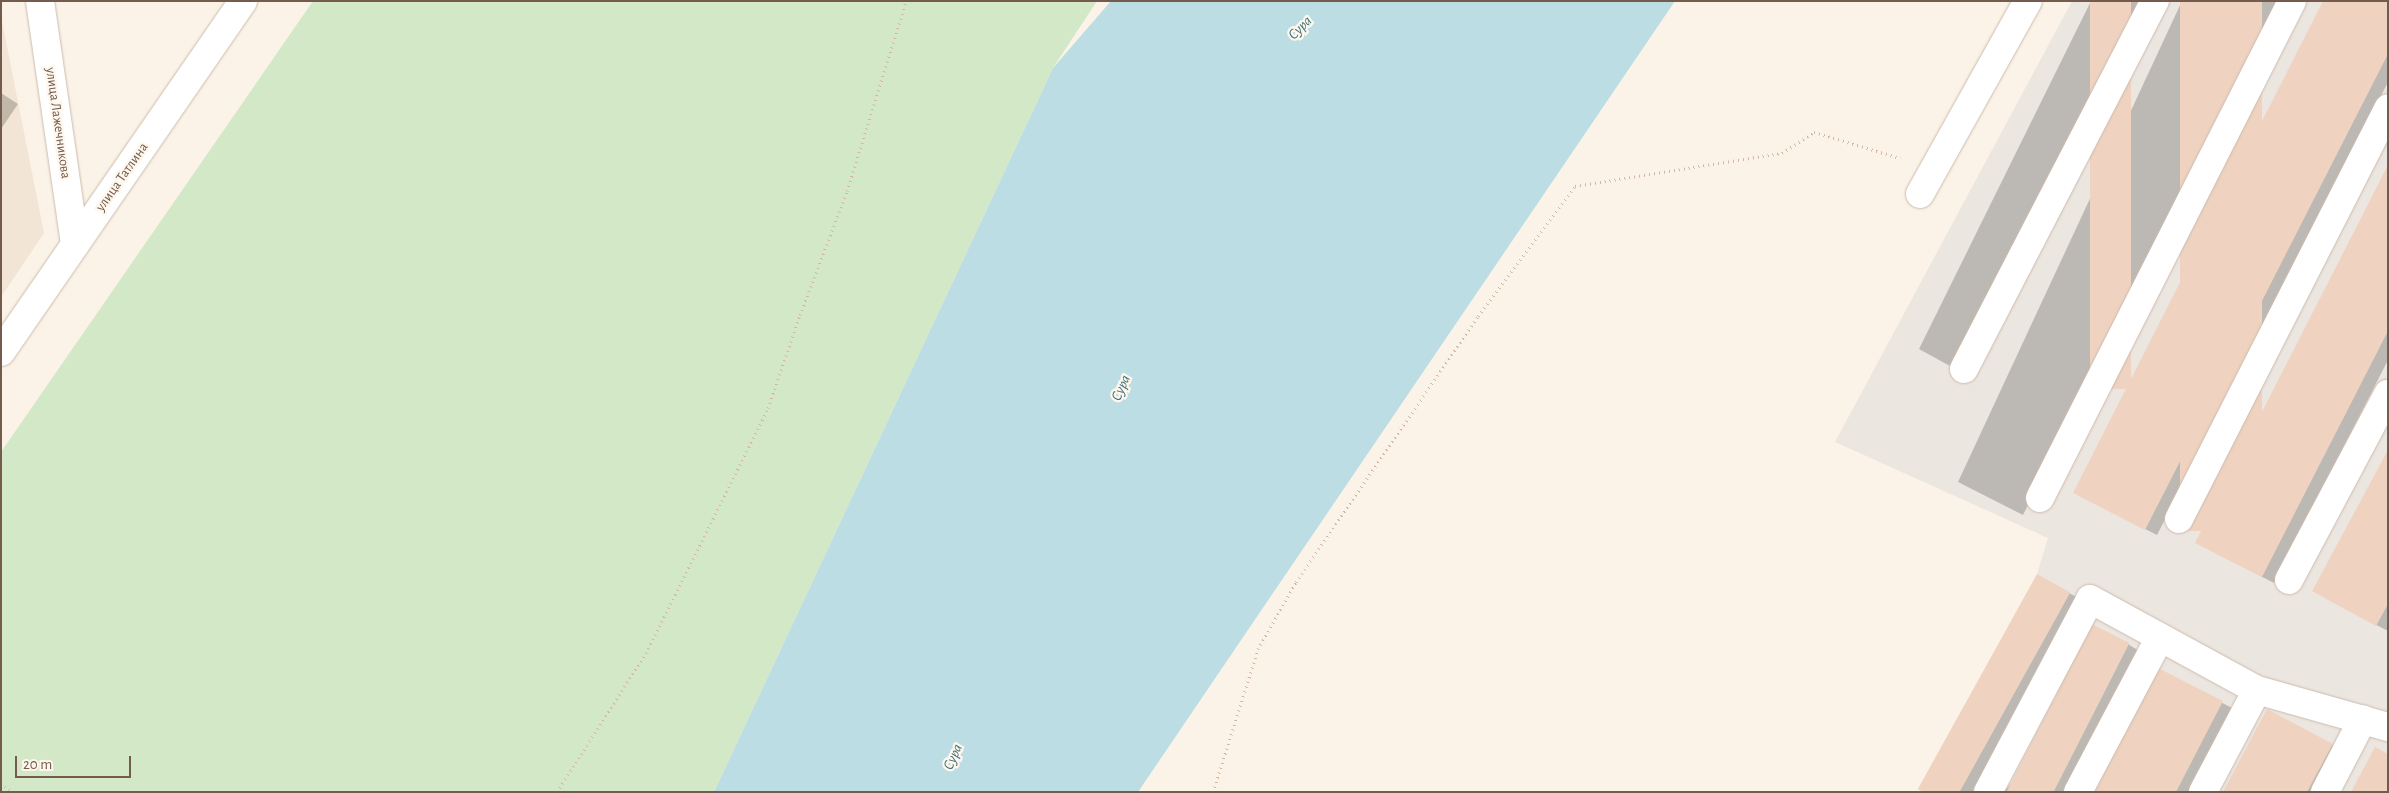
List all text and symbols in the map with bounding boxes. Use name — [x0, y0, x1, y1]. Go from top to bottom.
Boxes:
water label: Сура — [1284, 12, 1316, 44]
street label: улица Лажечникова — [42, 66, 74, 180]
street label: улица Татлина — [92, 140, 152, 214]
water label: Сура — [1107, 372, 1135, 404]
water label: Сура — [939, 741, 967, 773]
scale bar — [18, 746, 134, 778]
text: 20 m — [23, 757, 52, 772]

